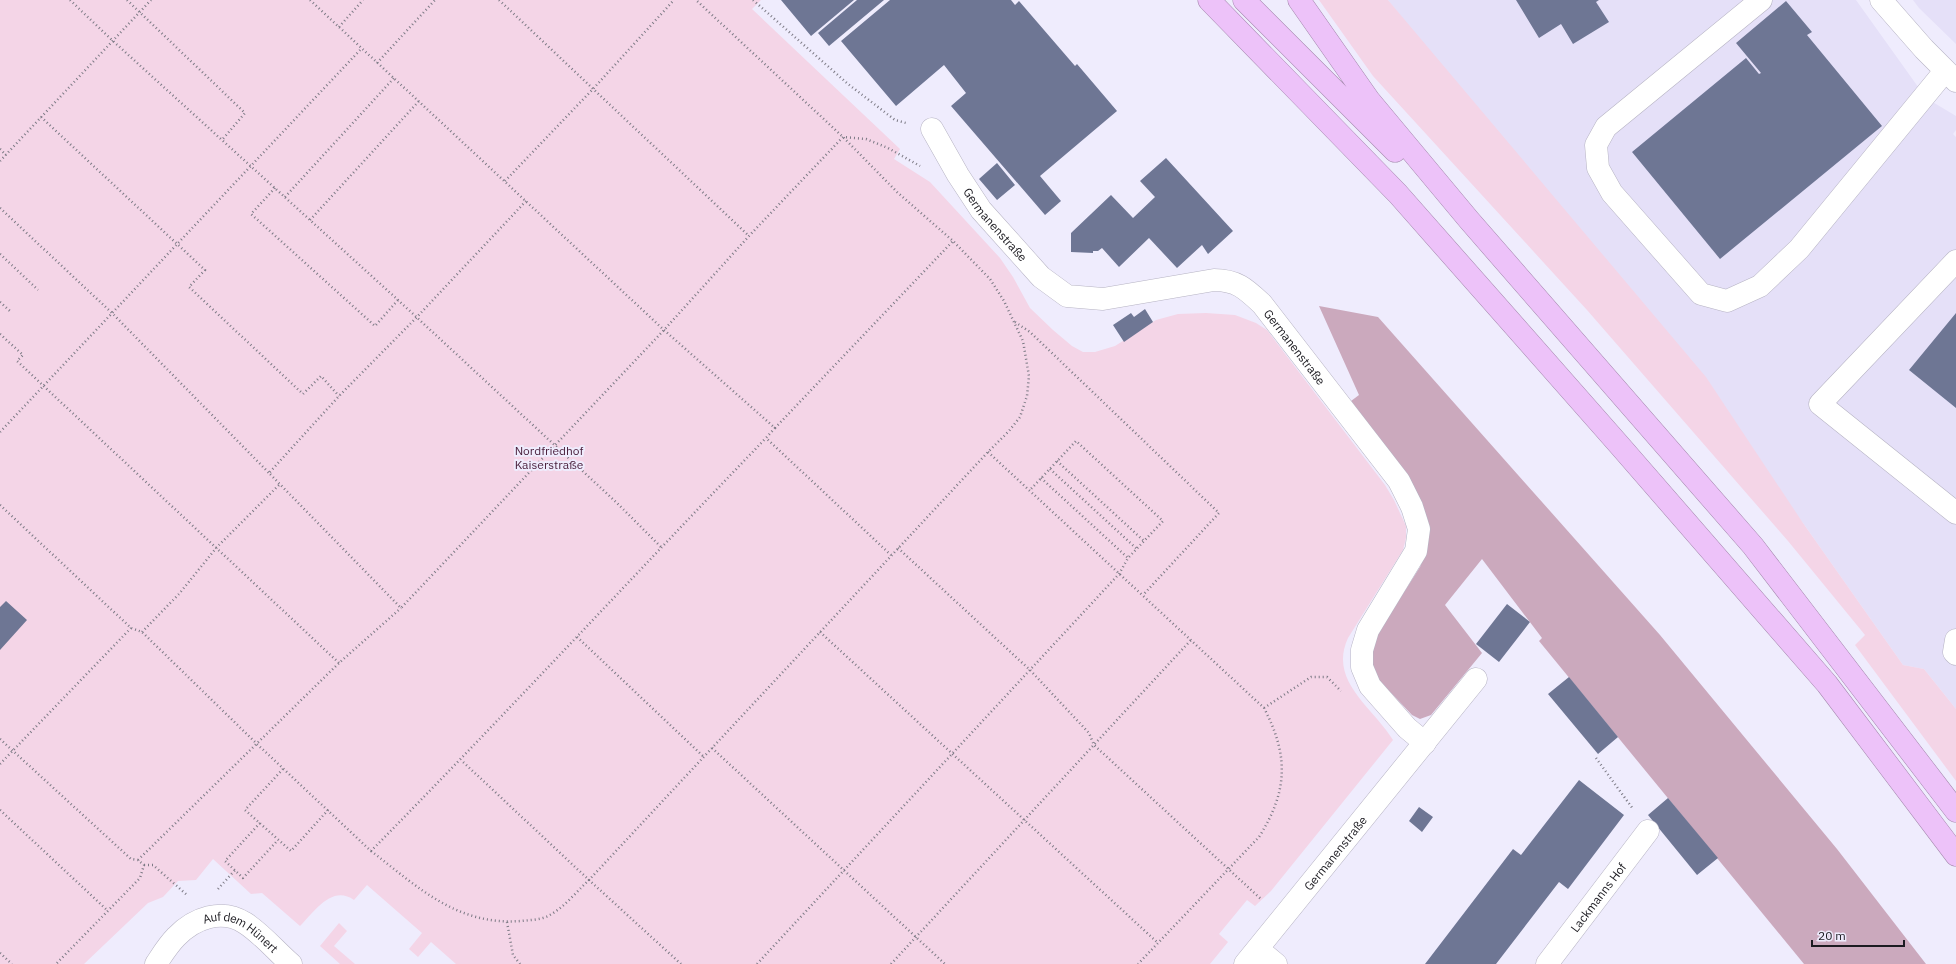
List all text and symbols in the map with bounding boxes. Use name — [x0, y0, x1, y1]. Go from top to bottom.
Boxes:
street label: Germanenstraße — [961, 185, 1031, 265]
street label: Germanenstraße — [1261, 306, 1329, 388]
park label: Nordfriedhof Kaiserstraße — [515, 443, 584, 472]
street label: Germanenstraße — [1300, 812, 1370, 893]
street label: Lackmanns Hof — [1567, 859, 1629, 935]
street label: Auf dem Hünert — [201, 908, 282, 956]
scale bar — [1812, 922, 1904, 948]
text: 20 m — [1818, 928, 1846, 943]

